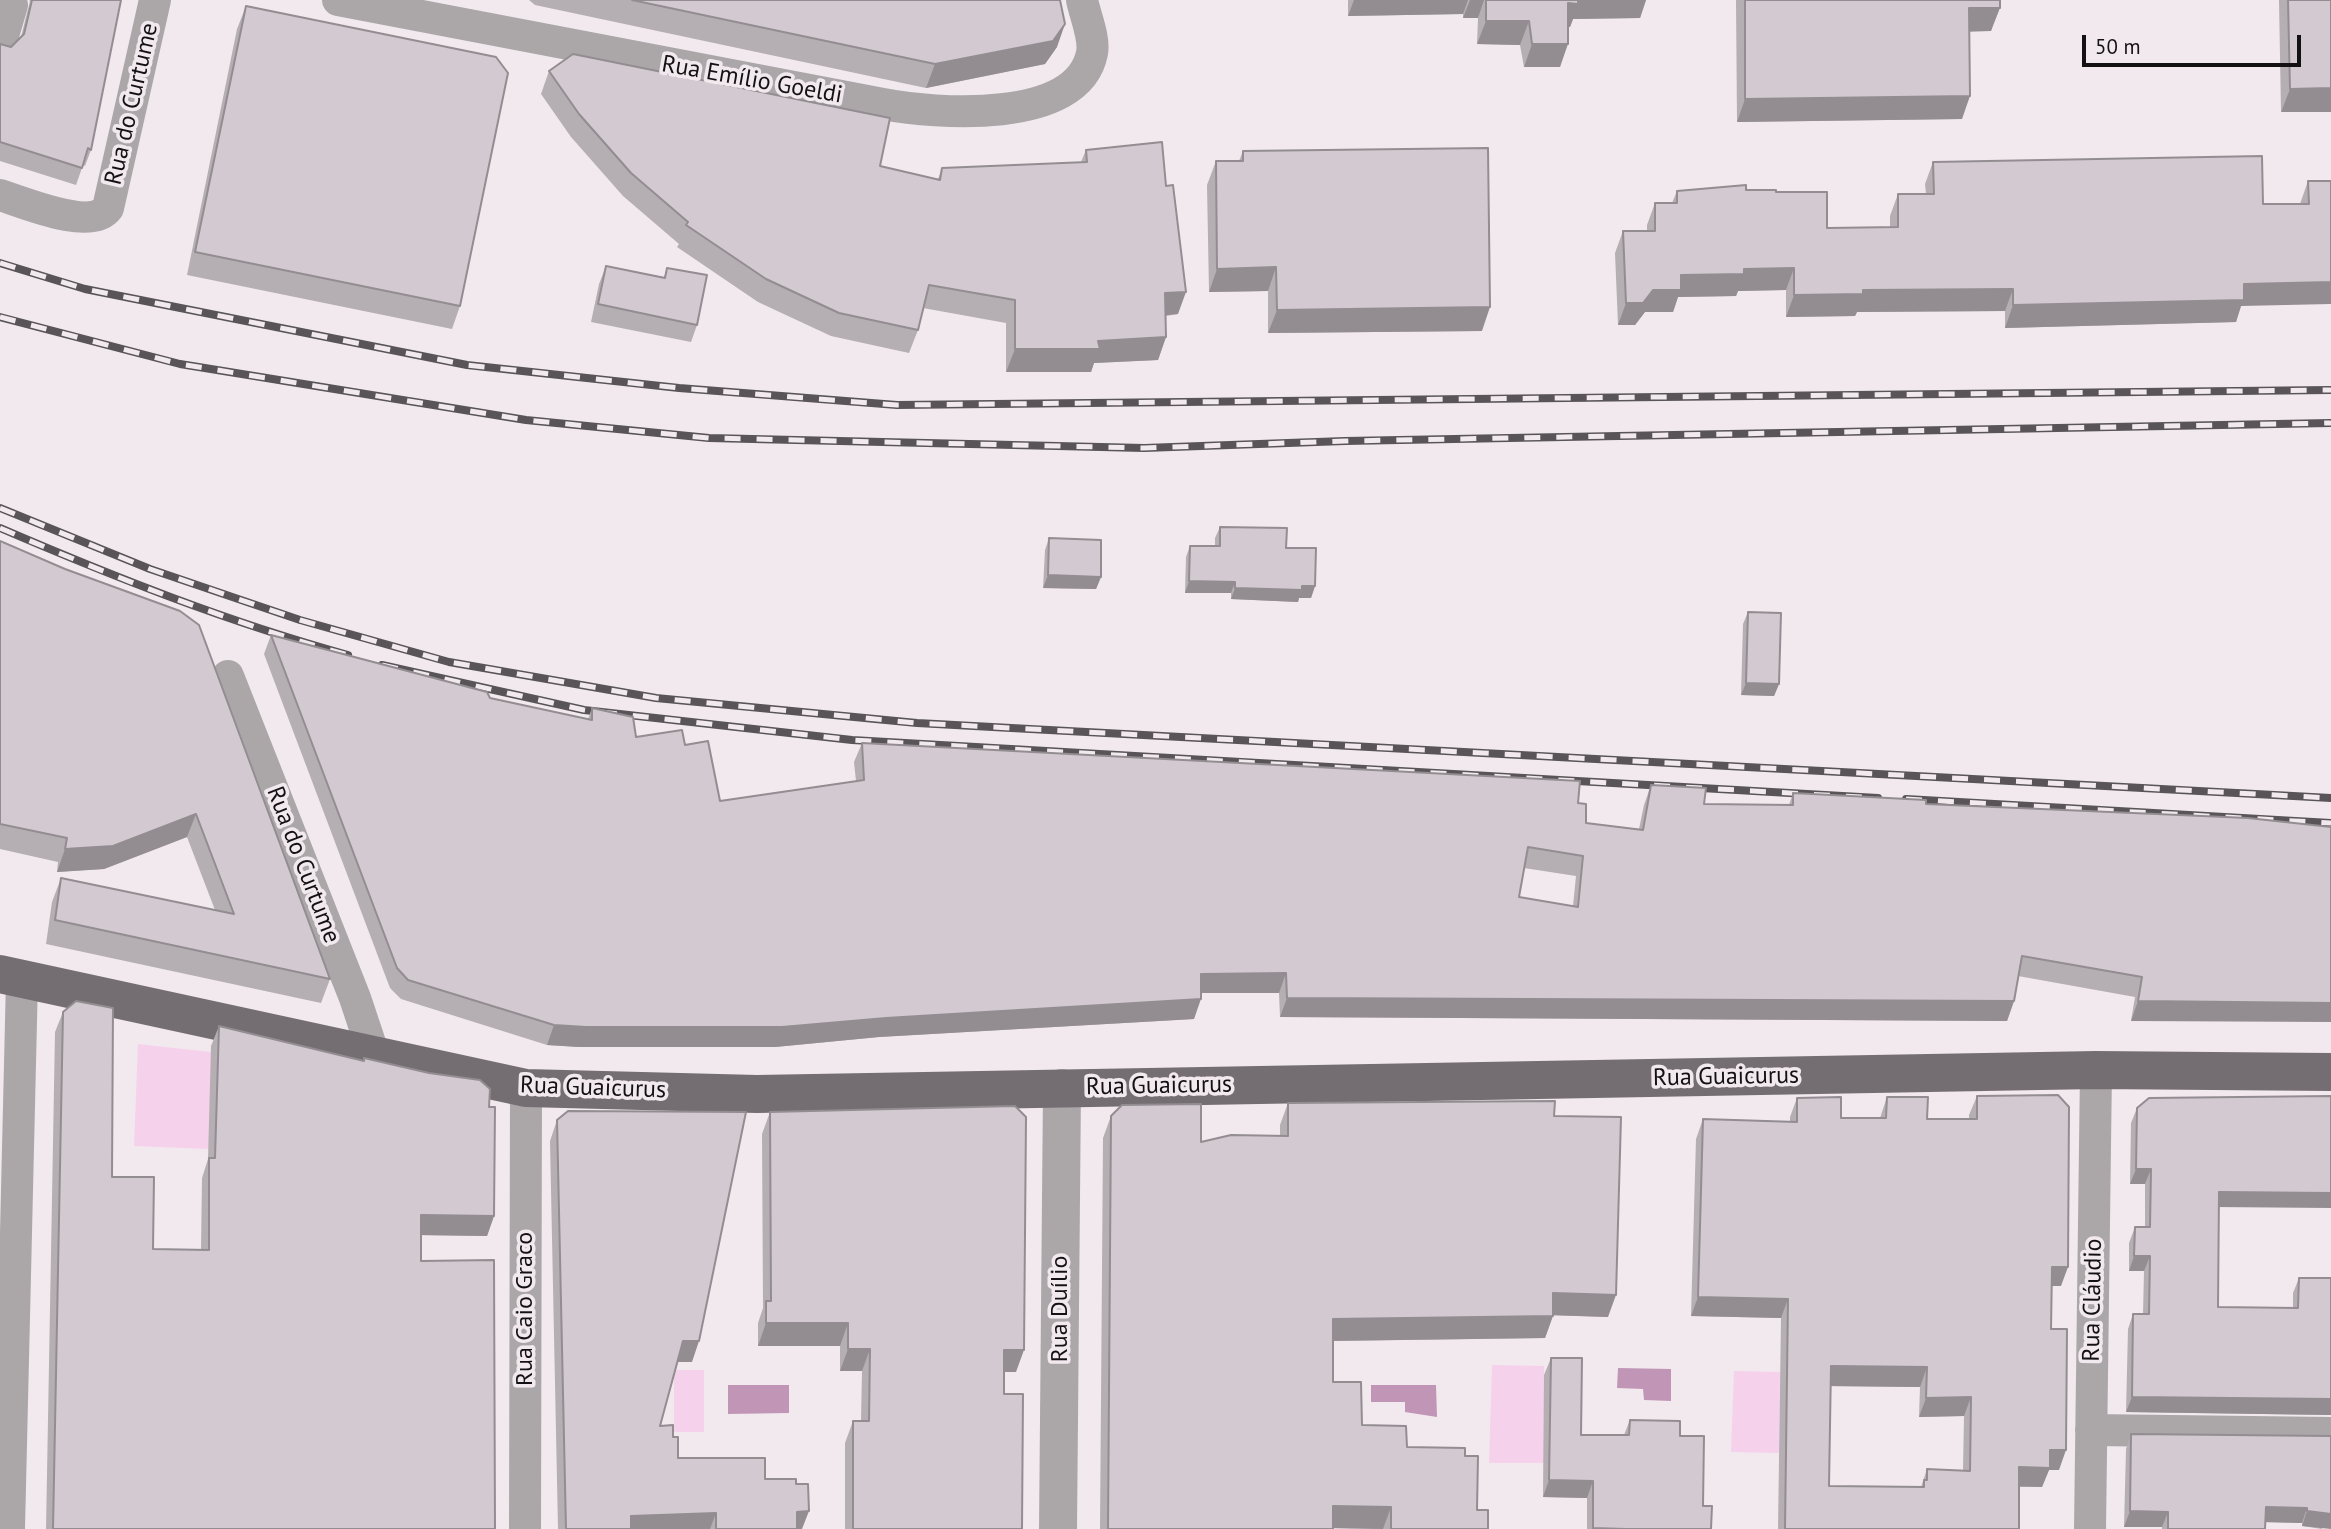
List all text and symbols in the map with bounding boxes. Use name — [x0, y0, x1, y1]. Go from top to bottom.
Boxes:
street label: Rua do Curtume — [99, 20, 165, 188]
scale bar — [2086, 21, 2305, 65]
text: 50 m — [2095, 33, 2141, 60]
street label: Rua Emílio Goeldi — [659, 50, 845, 110]
street label: Rua do Curtume — [260, 783, 346, 947]
street label: Rua Guaicurus — [1653, 1061, 1799, 1093]
street label: Rua Guaicurus — [1086, 1070, 1232, 1102]
street label: Rua Guaicurus — [519, 1071, 667, 1105]
street label: Rua Caio Graco — [511, 1232, 539, 1386]
street label: Rua Cláudio — [2078, 1238, 2108, 1362]
street label: Rua Duílio — [1046, 1256, 1074, 1362]

